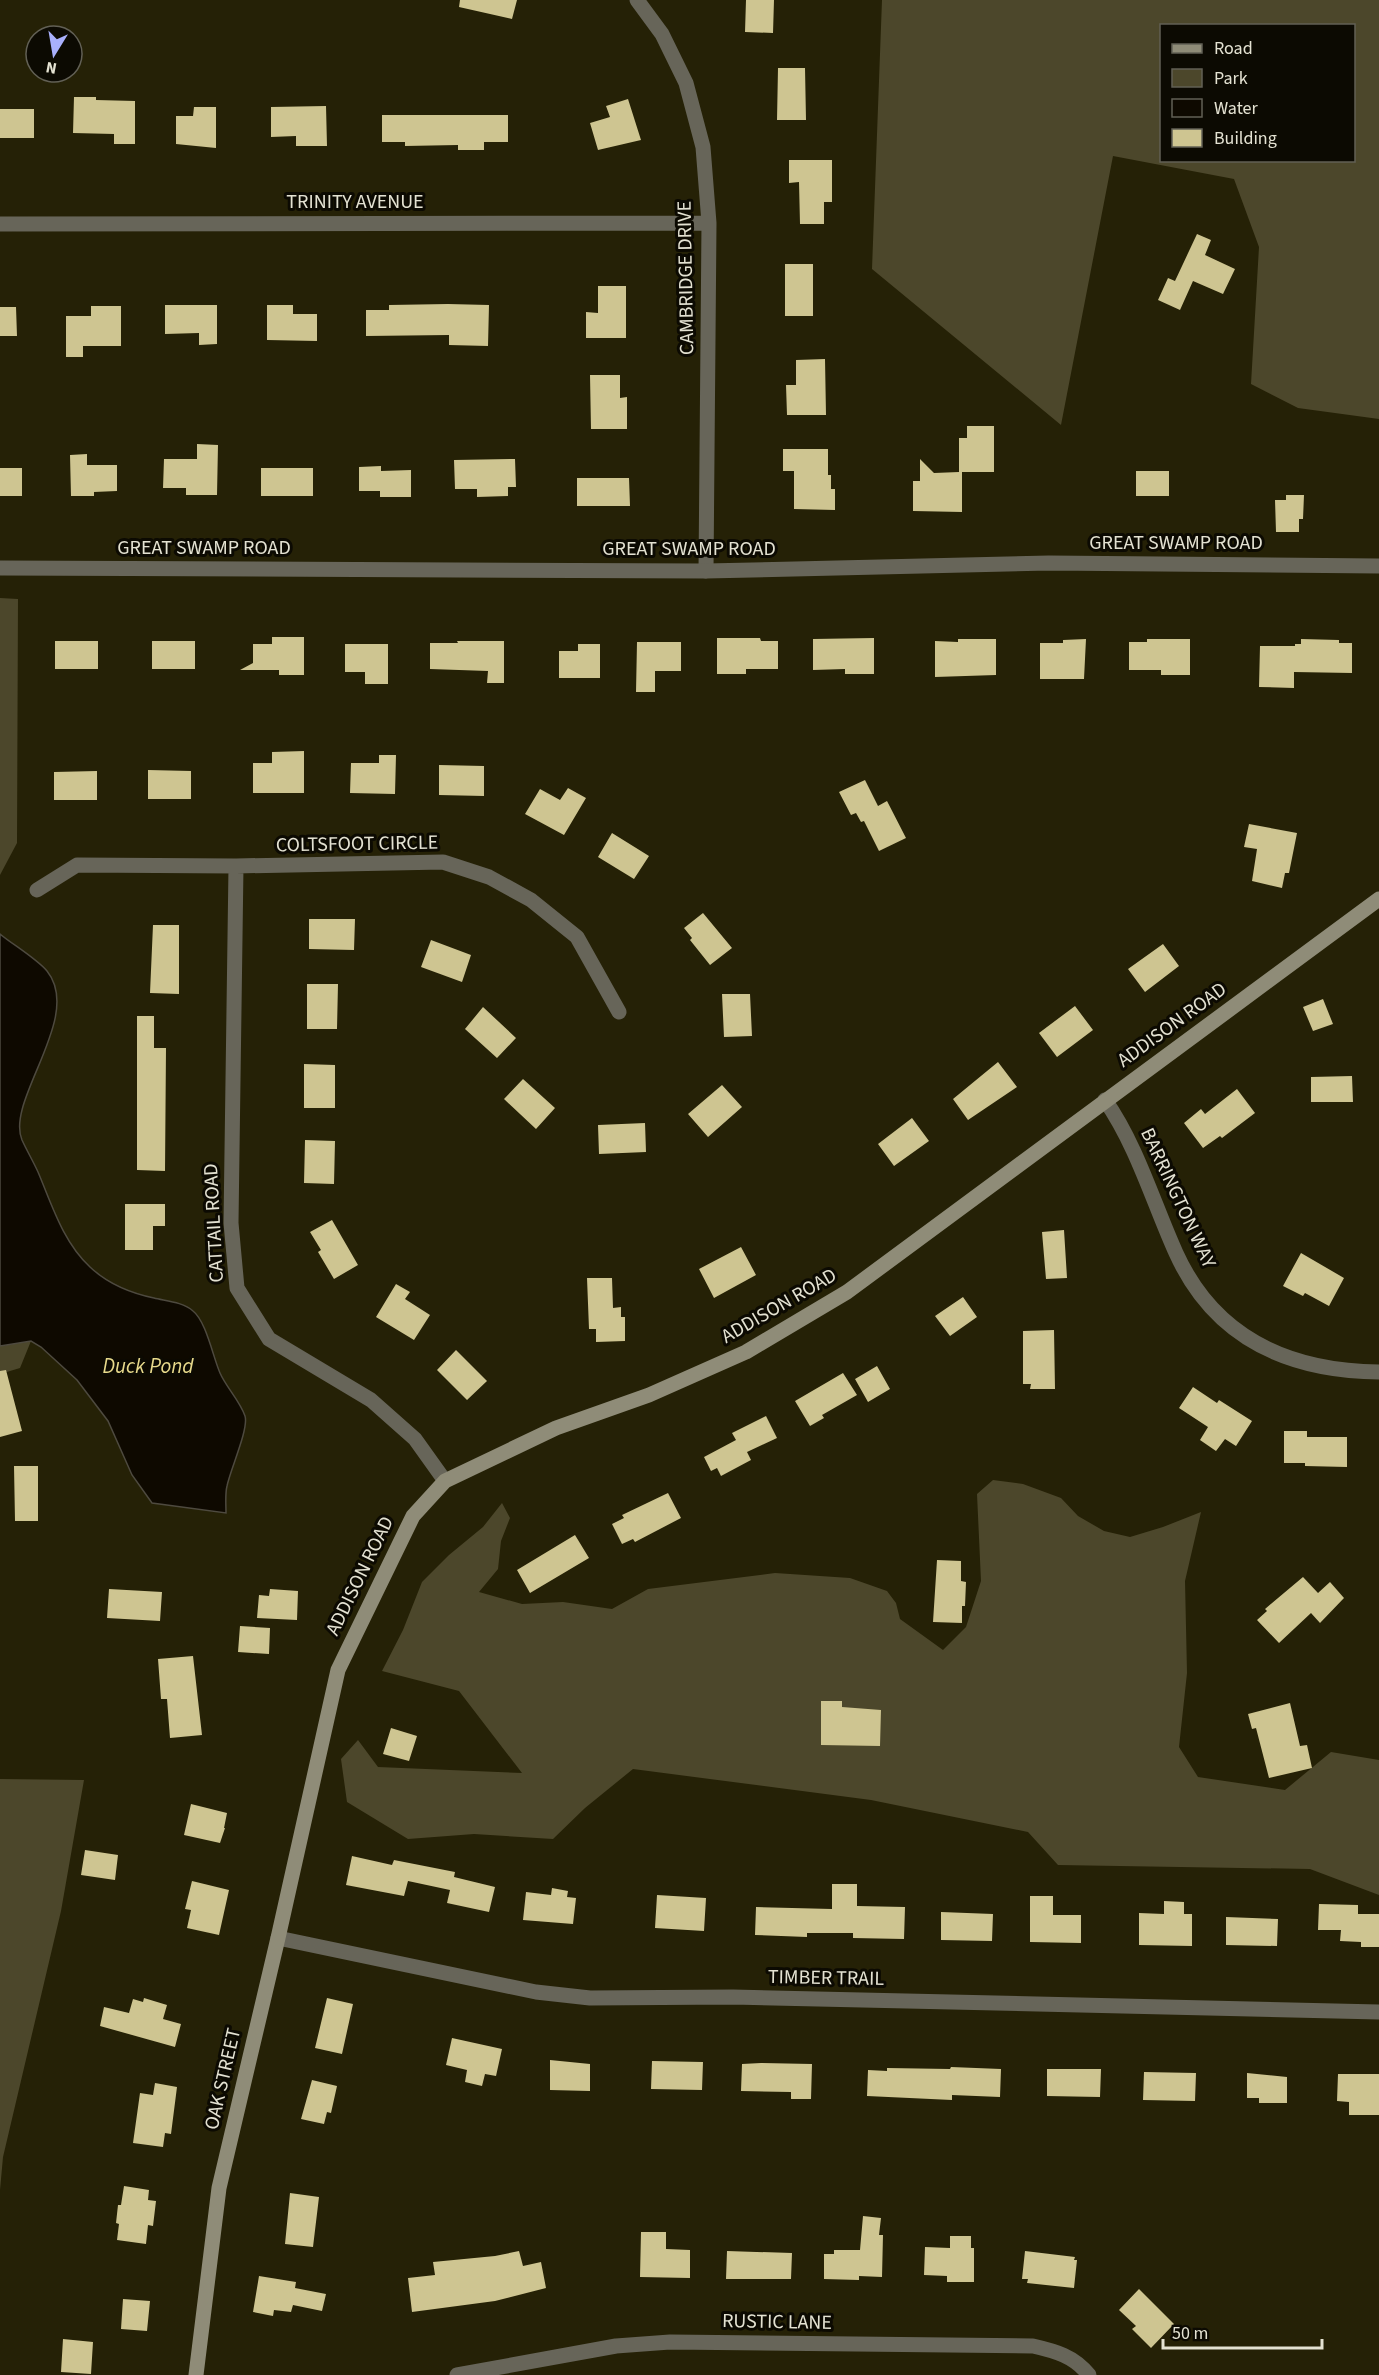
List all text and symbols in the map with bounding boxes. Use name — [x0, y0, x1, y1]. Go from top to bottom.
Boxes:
north arrow — [24, 24, 84, 84]
legend — [1160, 24, 1355, 162]
text: Road — [1214, 36, 1253, 61]
text: N — [44, 56, 59, 80]
text: Park — [1214, 66, 1248, 91]
text: Water — [1214, 96, 1258, 121]
text: Building — [1214, 126, 1277, 151]
street label: TRINITY AVENUE — [286, 188, 424, 216]
street label: CAMBRIDGE DRIVE — [671, 201, 701, 355]
street label: GREAT SWAMP ROAD — [1089, 529, 1263, 557]
street label: GREAT SWAMP ROAD — [117, 534, 291, 562]
street label: GREAT SWAMP ROAD — [602, 535, 776, 563]
street label: COLTSFOOT CIRCLE — [276, 829, 438, 859]
street label: ADDISON ROAD — [1111, 976, 1233, 1074]
street label: BARRINGTON WAY — [1133, 1123, 1223, 1273]
street label: CATTAIL ROAD — [197, 1163, 231, 1283]
street label: ADDISON ROAD — [716, 1262, 842, 1350]
water label: Duck Pond — [102, 1351, 194, 1381]
street label: ADDISON ROAD — [319, 1512, 401, 1640]
street label: TIMBER TRAIL — [768, 1963, 885, 1993]
street label: OAK STREET — [198, 2025, 248, 2133]
street label: RUSTIC LANE — [722, 2307, 832, 2337]
scale bar — [1163, 2312, 1322, 2350]
text: 50 m — [1172, 2321, 1208, 2346]

